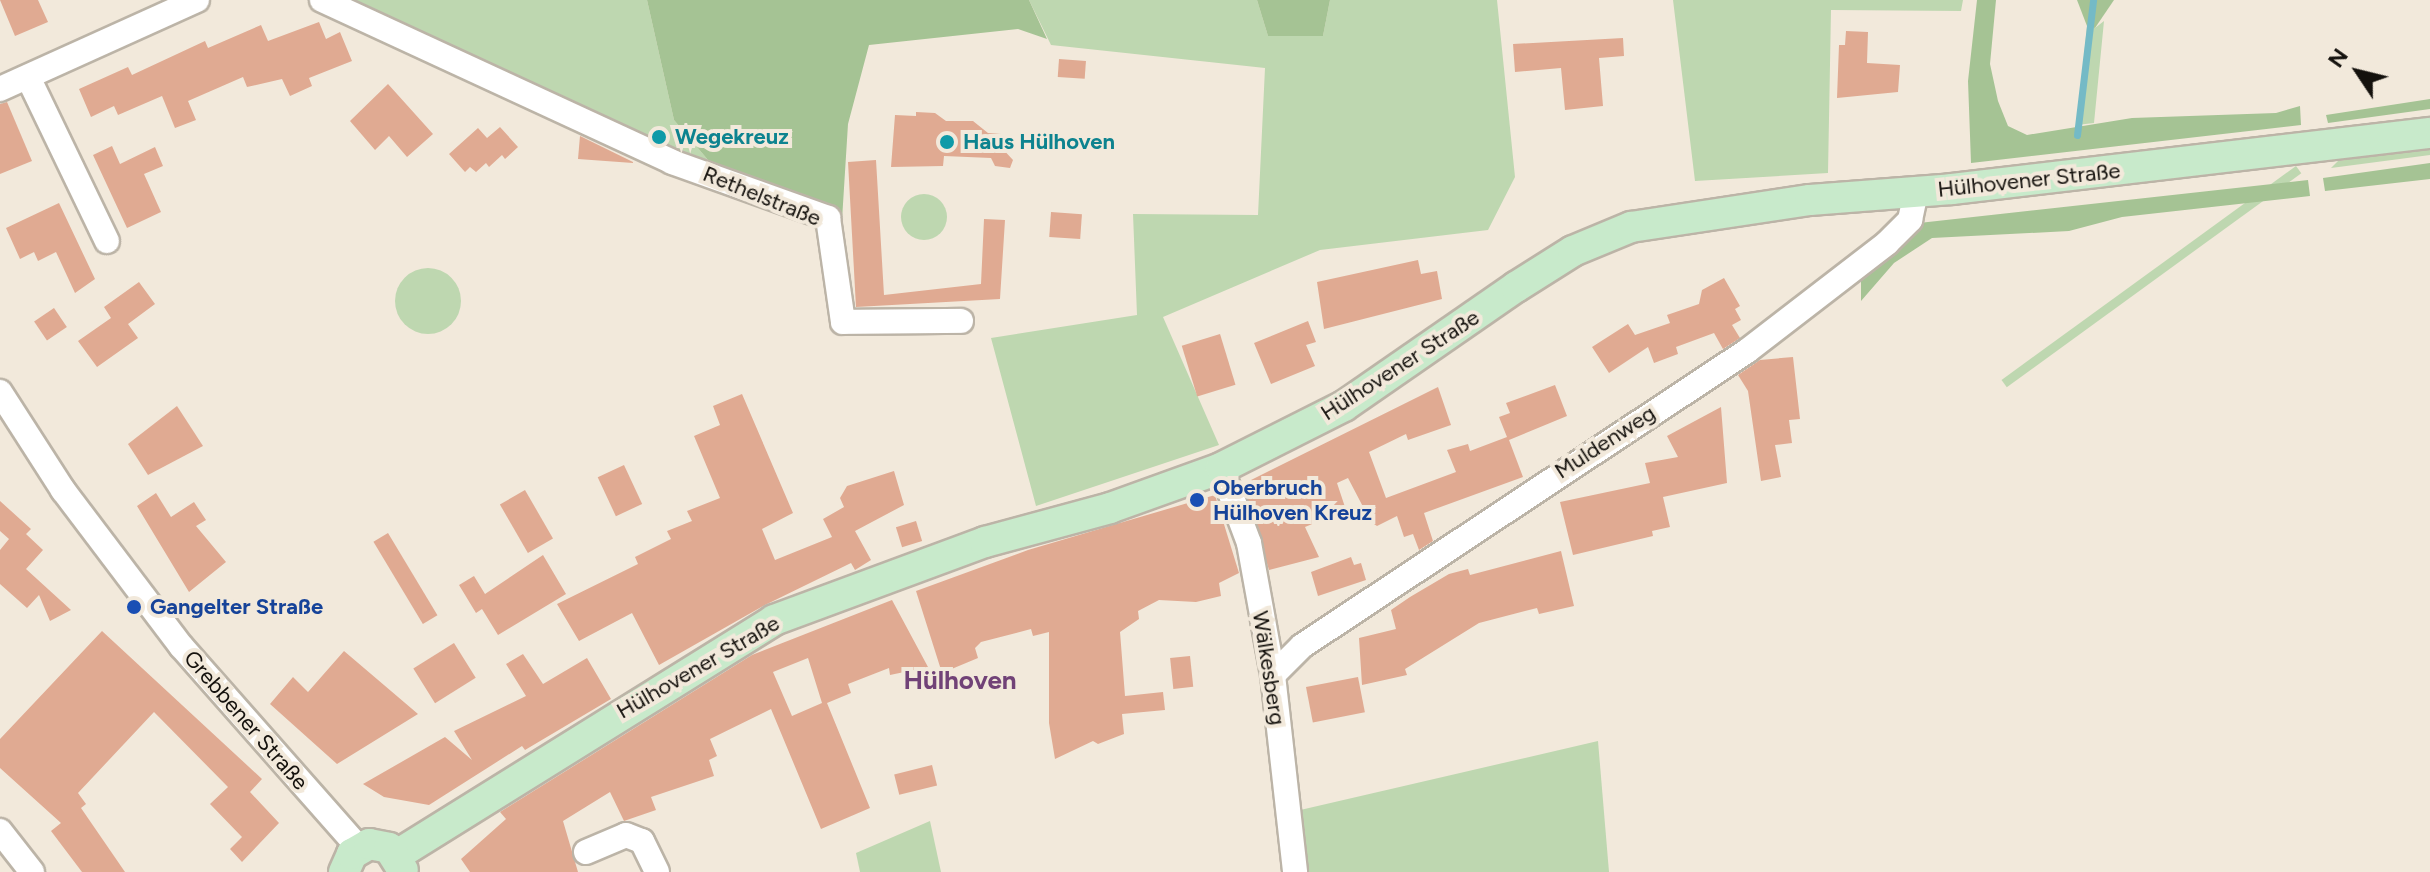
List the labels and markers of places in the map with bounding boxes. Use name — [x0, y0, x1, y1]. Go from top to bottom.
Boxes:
place label: Wegekreuz — [675, 124, 789, 150]
marker: Wegekreuz — [650, 128, 668, 146]
place label: Haus Hülhoven — [963, 129, 1115, 155]
marker: Haus Hülhoven — [938, 133, 956, 151]
place label: Oberbruch Hülhoven Kreuz — [1213, 474, 1372, 526]
marker: Oberbruch Hülhoven Kreuz — [1188, 491, 1206, 509]
place label: Gangelter Straße — [150, 594, 323, 620]
marker: Gangelter Straße — [125, 598, 143, 616]

